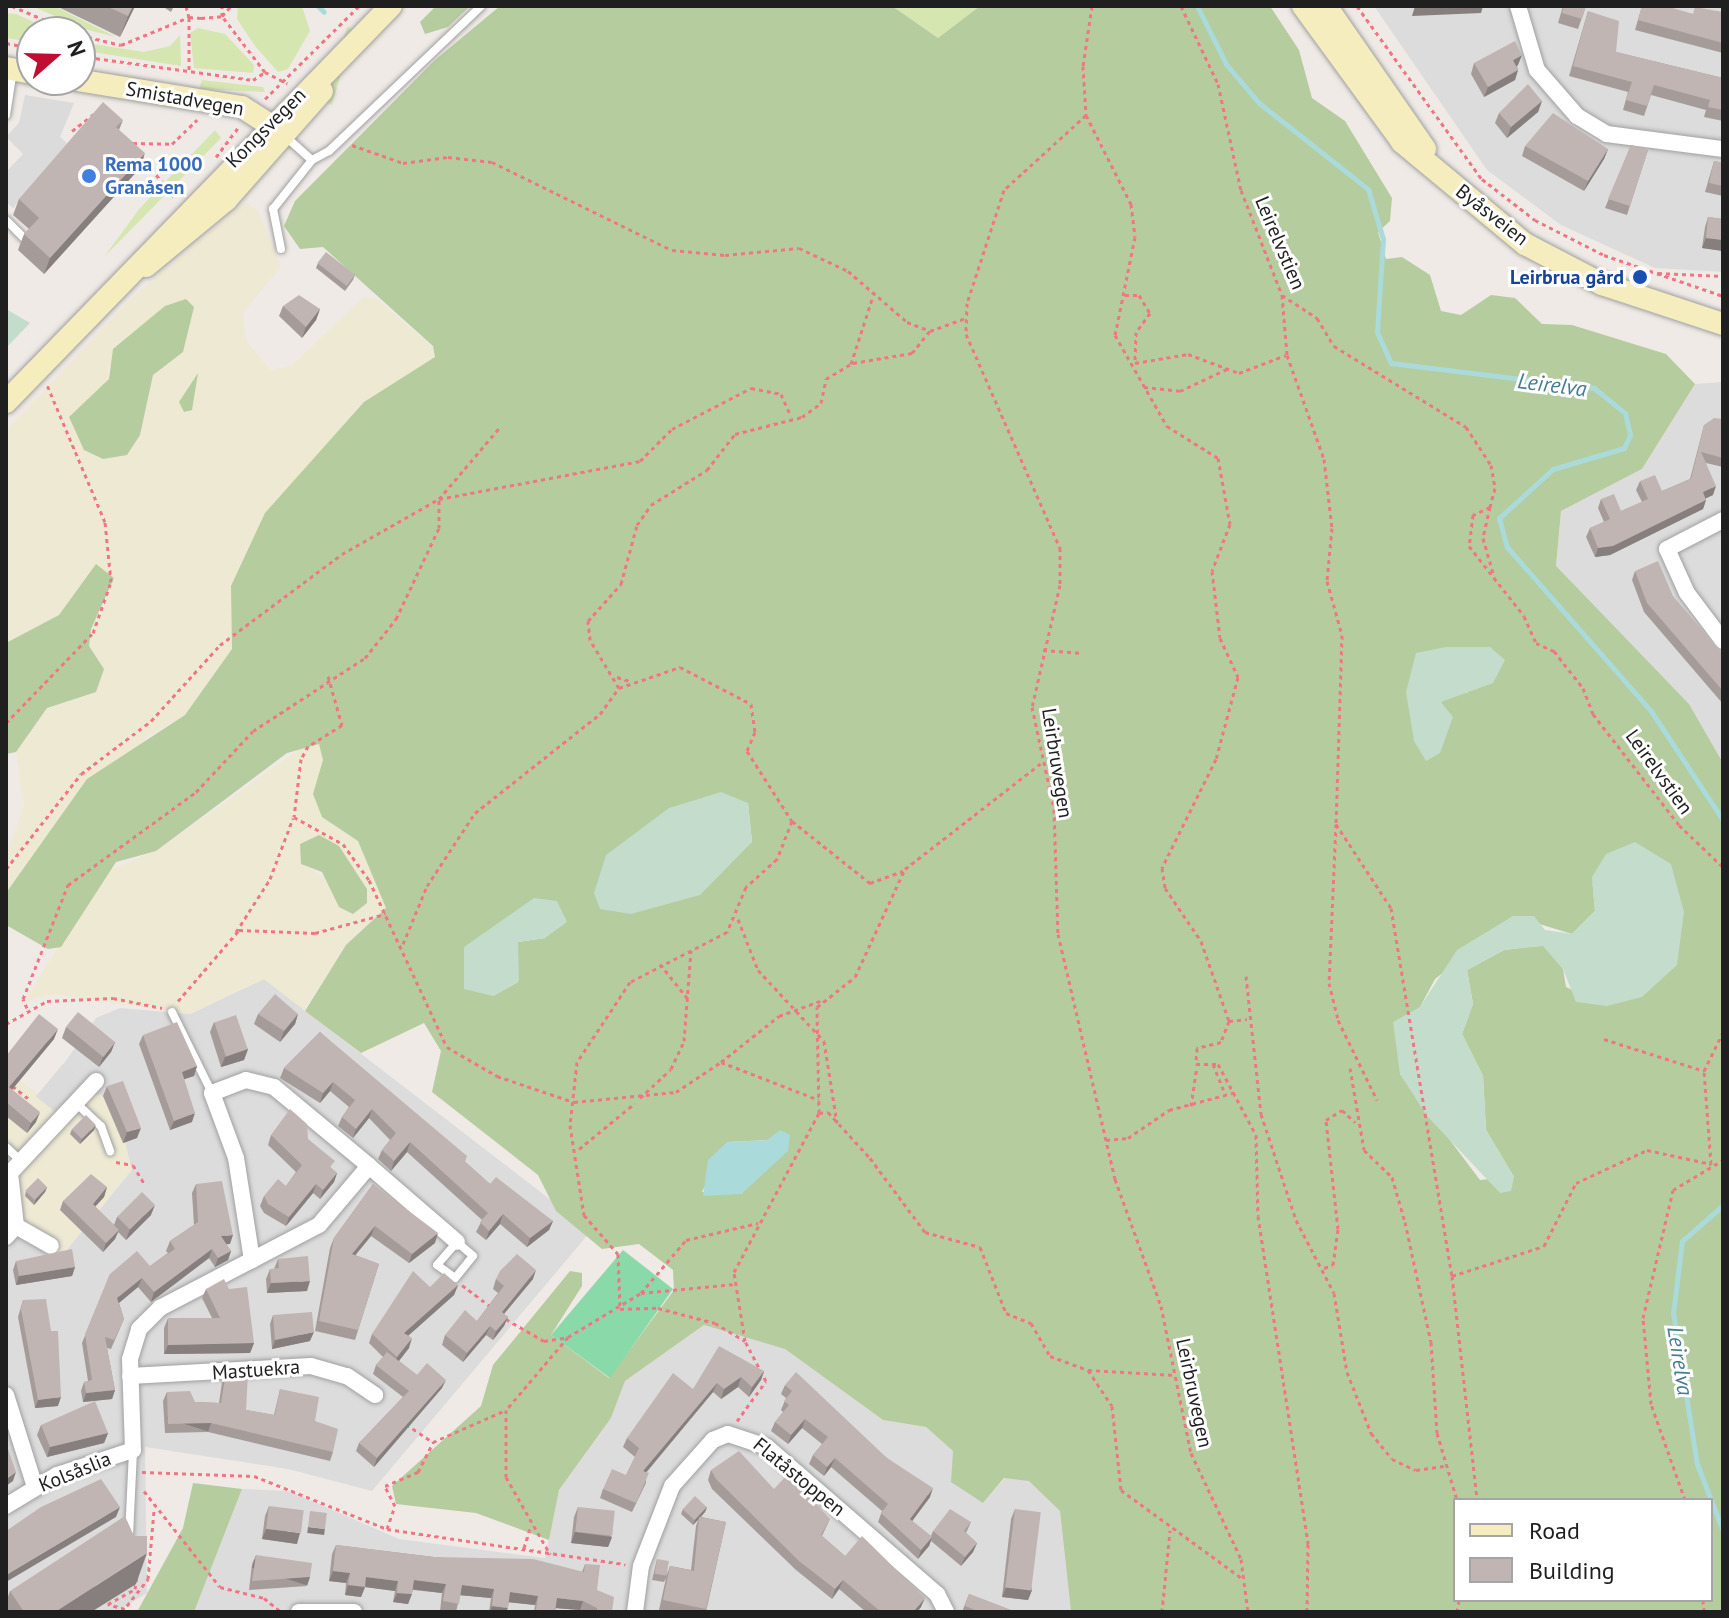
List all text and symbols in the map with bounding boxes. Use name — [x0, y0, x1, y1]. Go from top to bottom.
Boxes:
north arrow — [16, 16, 96, 96]
text: N — [61, 37, 92, 60]
street label: Smistadvegen — [124, 77, 246, 121]
street label: Kongsvegen — [221, 83, 311, 173]
place label: Rema 1000 Granåsen — [105, 152, 203, 199]
marker: Rema 1000 Granåsen — [80, 167, 98, 185]
street label: Byåsveien — [1451, 179, 1533, 251]
street label: Leirelvstien — [1250, 193, 1310, 293]
place label: Leirbrua gård — [1510, 265, 1624, 289]
marker: Leirbrua gård — [1631, 268, 1649, 286]
water label: Leirelva — [1516, 368, 1588, 402]
street label: Leirbruvegen — [1036, 706, 1078, 820]
street label: Leirelvstien — [1620, 725, 1698, 819]
water label: Leirelva — [1662, 1325, 1698, 1397]
street label: Leirbruvegen — [1171, 1336, 1217, 1450]
street label: Mastuekra — [211, 1355, 301, 1385]
street label: Flatåstoppen — [748, 1433, 850, 1521]
street label: Kolsåslia — [35, 1447, 115, 1497]
legend — [1453, 1498, 1713, 1602]
text: Road — [1529, 1515, 1580, 1546]
text: Building — [1529, 1555, 1615, 1586]

